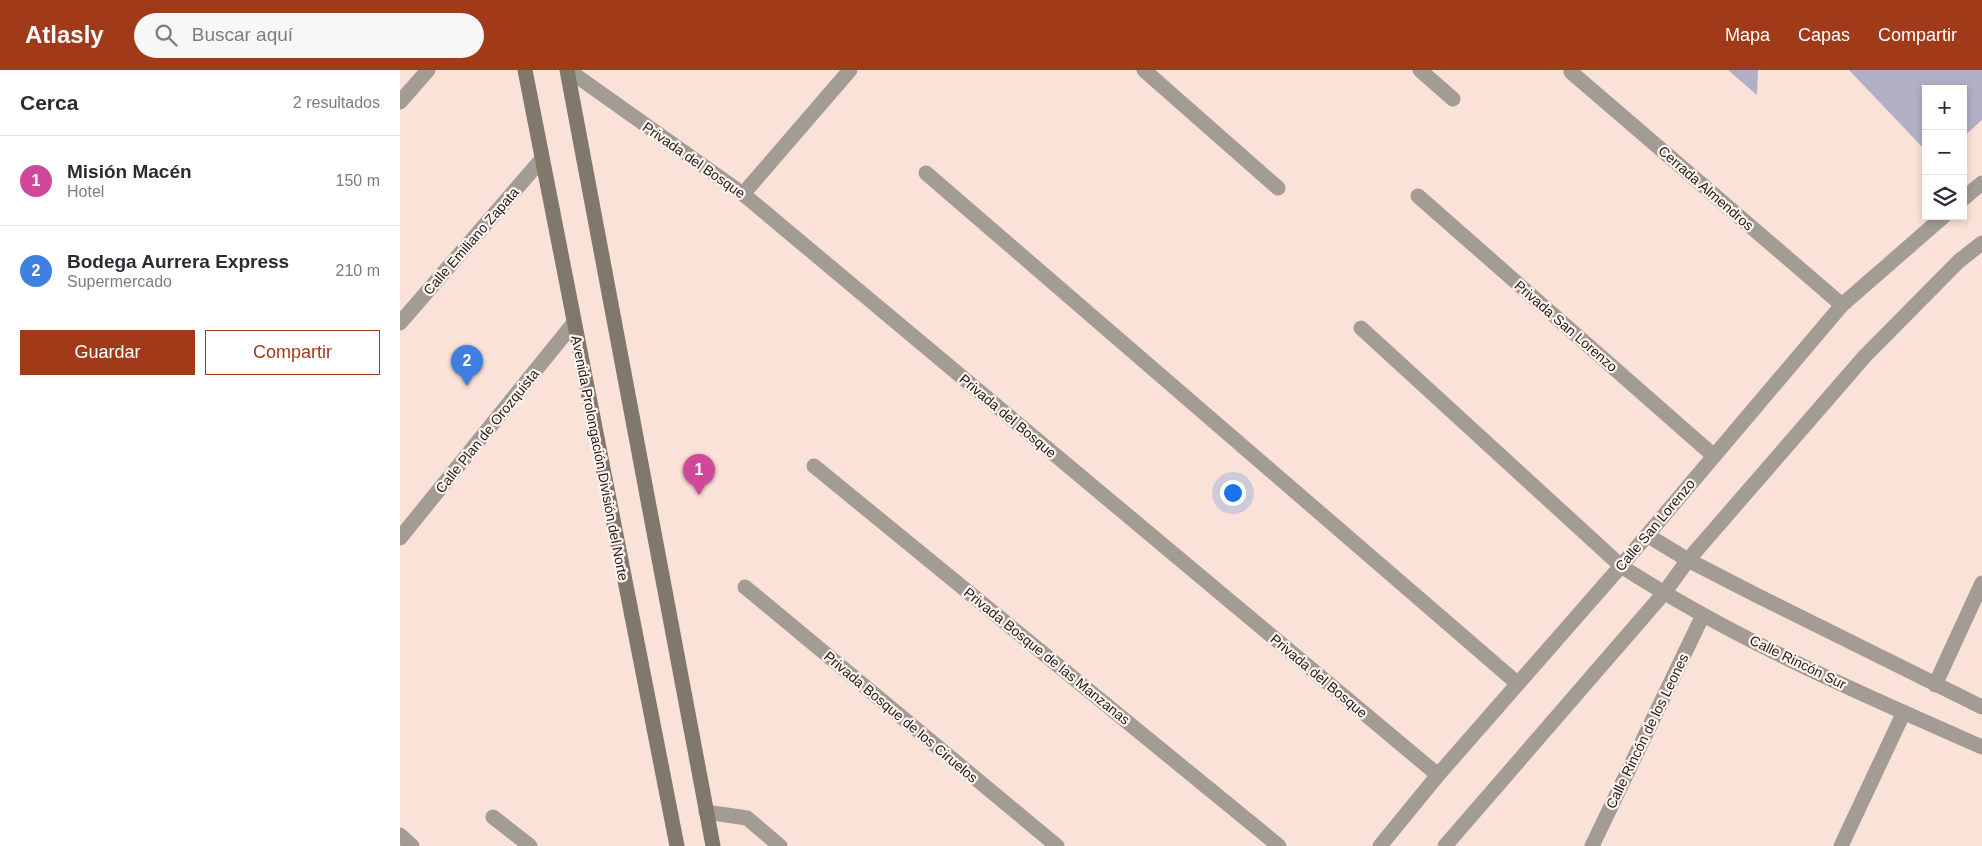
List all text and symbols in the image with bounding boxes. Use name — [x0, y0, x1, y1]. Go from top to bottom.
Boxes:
search box — [134, 13, 484, 58]
text: Atlasly — [25, 21, 104, 48]
icon: search — [152, 21, 180, 49]
text: Buscar aquí — [192, 24, 293, 45]
text: Mapa — [1725, 25, 1770, 45]
text: Capas — [1798, 25, 1850, 45]
text: Compartir — [1878, 25, 1957, 45]
map controls — [1922, 85, 1967, 220]
button: + — [1922, 85, 1967, 130]
text: Cerca — [20, 91, 78, 114]
text: 2 resultados — [293, 94, 380, 111]
street label: Privada del Bosque — [640, 119, 748, 201]
button: − — [1922, 130, 1967, 175]
street label: Cerrada Almendros — [1655, 142, 1757, 234]
text: Misión Macén — [67, 161, 192, 182]
text: 1 — [32, 172, 40, 189]
text: 150 m — [336, 172, 380, 189]
button: layers — [1922, 175, 1967, 220]
text: Hotel — [67, 183, 104, 200]
street label: Calle Emiliano Zapata — [420, 184, 522, 298]
text: Bodega Aurrera Express — [67, 251, 289, 272]
text: 2 — [32, 262, 40, 279]
text: 210 m — [336, 262, 380, 279]
text: Supermercado — [67, 273, 172, 290]
street label: Privada San Lorenzo — [1511, 277, 1621, 375]
button: Guardar — [20, 330, 195, 375]
button: Compartir — [205, 330, 380, 375]
street label: Avenida Prolongación División del Norte — [568, 334, 632, 582]
pin: 2 — [451, 345, 483, 386]
street label: Calle Plan de Orozquista — [432, 366, 542, 496]
street label: Privada del Bosque — [956, 371, 1060, 461]
pin: 1 — [683, 454, 715, 495]
street label: Calle San Lorenzo — [1612, 476, 1698, 574]
your location — [1220, 480, 1246, 506]
street label: Privada Bosque de las Manzanas — [961, 584, 1133, 728]
street label: Privada del Bosque — [1267, 631, 1371, 721]
street label: Calle Rincón Sur — [1747, 632, 1849, 692]
street label: Privada Bosque de los Ciruelos — [821, 648, 981, 786]
street label: Calle Rincón de los Leones — [1602, 651, 1692, 811]

